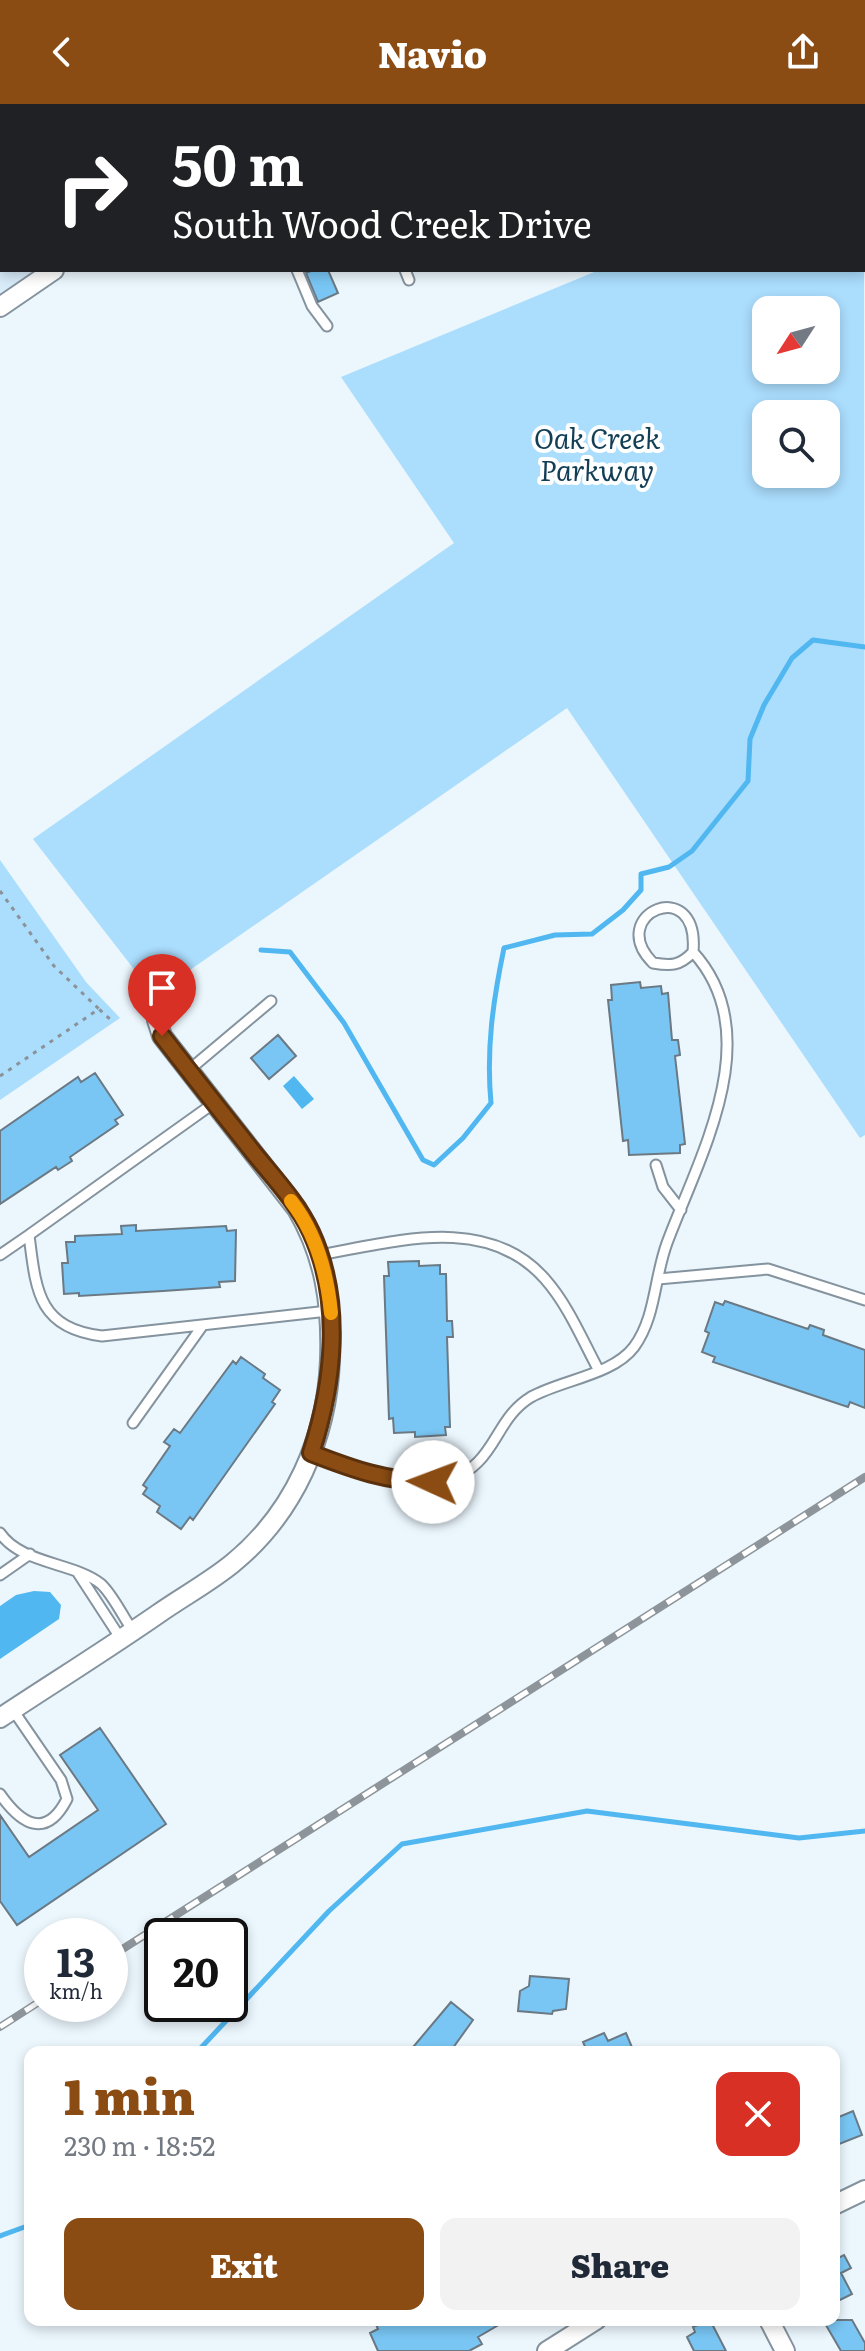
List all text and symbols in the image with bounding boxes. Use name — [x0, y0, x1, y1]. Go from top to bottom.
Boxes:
text: Navio — [378, 26, 487, 79]
icon: back — [40, 30, 84, 74]
icon: share — [781, 30, 825, 74]
text: 50 m — [172, 120, 304, 203]
icon: right — [40, 136, 144, 240]
text: South Wood Creek Drive — [172, 196, 592, 249]
north arrow — [752, 296, 840, 384]
map controls — [752, 296, 840, 488]
button: search — [752, 400, 840, 488]
park label: Oak Creek Parkway — [534, 416, 661, 490]
pin — [128, 954, 196, 1036]
icon: arrive — [140, 966, 184, 1010]
position arrow — [391, 1440, 475, 1524]
speed limit sign: 20 — [144, 1918, 248, 2022]
text: 13 — [57, 1930, 95, 1989]
text: km/h — [49, 1975, 103, 2005]
text: 1 min — [64, 2059, 195, 2130]
button: close — [716, 2072, 800, 2156]
text: 230 m · 18:52 — [64, 2125, 215, 2164]
button: Exit — [64, 2218, 424, 2310]
button: Share — [440, 2218, 800, 2310]

